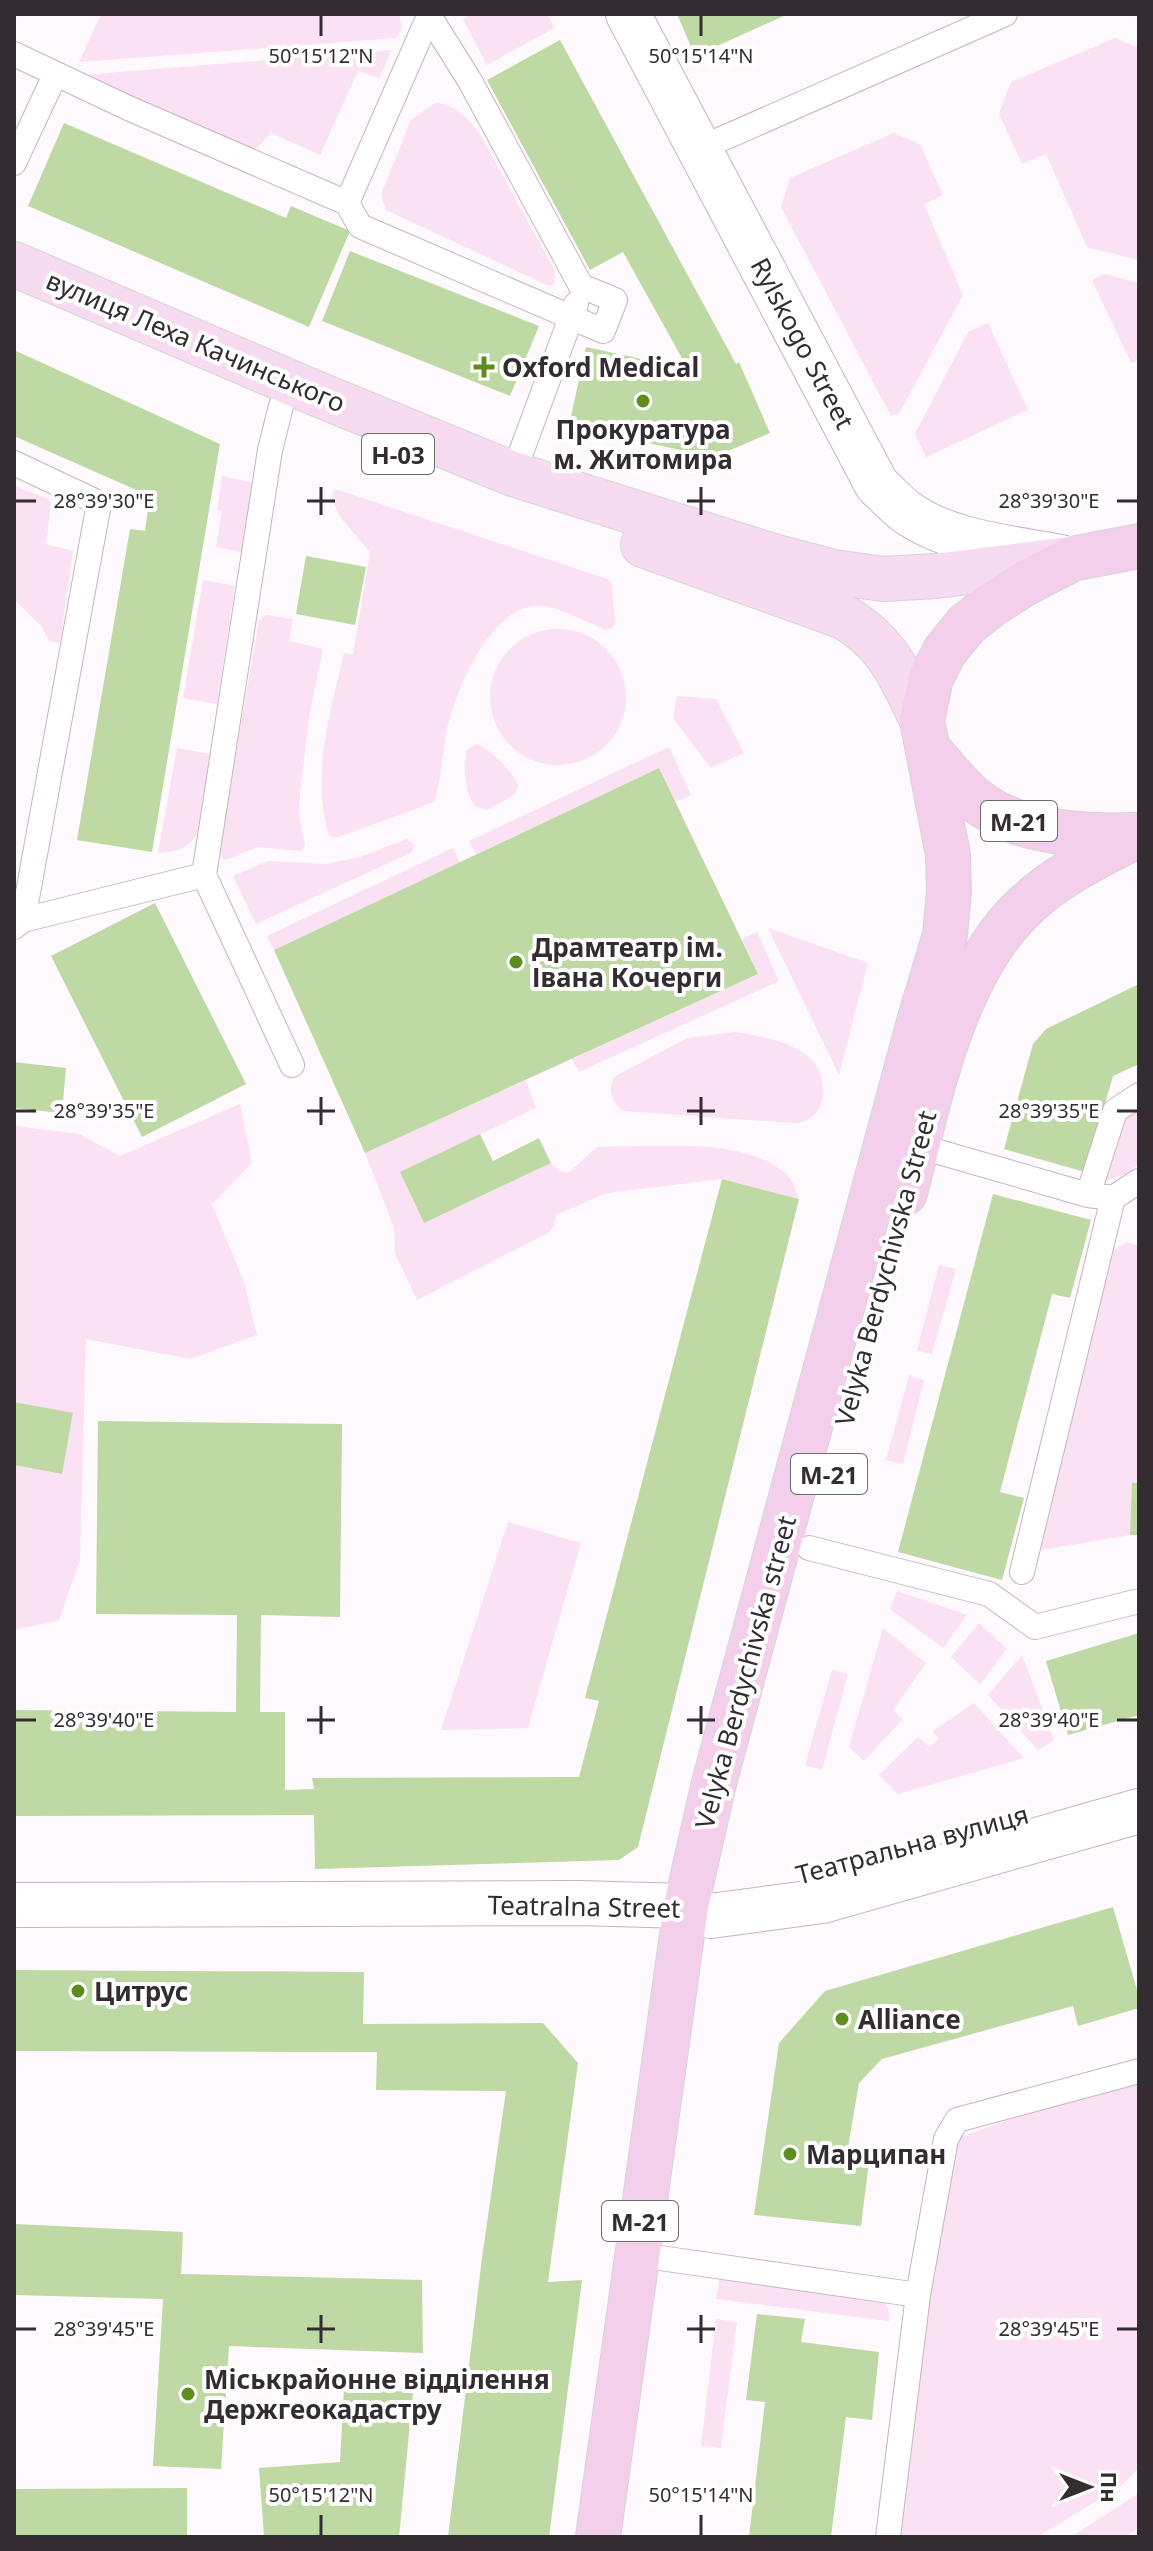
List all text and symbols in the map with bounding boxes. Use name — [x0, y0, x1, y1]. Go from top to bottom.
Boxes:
text: 50°15'12"N — [268, 42, 374, 69]
text: 50°15'14"N — [648, 42, 754, 69]
street label: Rylskogo Street — [743, 251, 863, 435]
street label: вулиця Леха Качинського — [41, 262, 351, 420]
place label: Oxford Medical — [502, 349, 699, 385]
marker: Oxford Medical — [473, 356, 495, 378]
marker: Прокуратура м. Житомира — [634, 392, 652, 410]
place label: Прокуратура м. Житомира — [553, 411, 733, 477]
road number: Н-03 — [362, 434, 434, 474]
text: 28°39'30"E — [54, 487, 154, 514]
text: 28°39'30"E — [999, 487, 1099, 514]
road number: М-21 — [981, 801, 1057, 841]
place label: Драмтеатр ім. Івана Кочерги — [532, 929, 723, 995]
marker: Драмтеатр ім. Івана Кочерги — [507, 953, 525, 971]
text: 28°39'35"E — [54, 1097, 154, 1124]
text: 28°39'35"E — [999, 1097, 1099, 1124]
street label: Velyka Berdychivska Street — [826, 1107, 944, 1429]
road number: М-21 — [791, 1454, 867, 1494]
street label: Velyka Berdychivska street — [686, 1511, 804, 1833]
text: 28°39'40"E — [54, 1706, 154, 1733]
text: 28°39'40"E — [999, 1706, 1099, 1733]
street label: Театральна вулиця — [792, 1796, 1032, 1892]
street label: Teatralna Street — [487, 1886, 681, 1926]
place label: Цитрус — [94, 1973, 188, 2009]
marker: Цитрус — [69, 1982, 87, 2000]
place label: Alliance — [858, 2001, 961, 2037]
marker: Alliance — [833, 2010, 851, 2028]
place label: Марципан — [806, 2136, 946, 2172]
marker: Марципан — [781, 2145, 799, 2163]
road number: М-21 — [602, 2201, 678, 2241]
text: 28°39'45"E — [54, 2315, 154, 2342]
text: 28°39'45"E — [999, 2315, 1099, 2342]
place label: Міськрайонне відділення Держгеокадастру — [204, 2361, 550, 2427]
marker: Міськрайонне відділення Держгеокадастру — [179, 2385, 197, 2403]
north arrow — [1049, 2447, 1129, 2527]
text: Пн — [1095, 2471, 1125, 2503]
text: 50°15'12"N — [268, 2481, 374, 2508]
text: 50°15'14"N — [648, 2481, 754, 2508]

